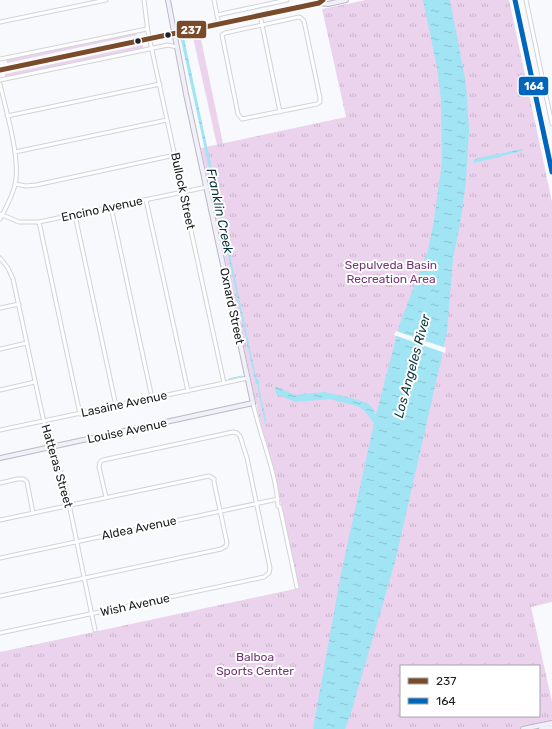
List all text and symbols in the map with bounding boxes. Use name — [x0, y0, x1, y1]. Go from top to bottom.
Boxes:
line badge: 237 — [176, 20, 207, 39]
text: 237 — [181, 24, 202, 37]
unlabelled marker — [163, 30, 173, 40]
unlabelled marker — [133, 36, 143, 46]
line badge: 164 — [518, 76, 549, 96]
text: 164 — [524, 80, 545, 93]
street label: Bullock Street — [168, 151, 198, 231]
water label: Franklin Creek — [204, 167, 236, 255]
street label: Encino Avenue — [60, 193, 144, 224]
park label: Sepulveda Basin Recreation Area — [345, 258, 437, 286]
street label: Oxnard Street — [217, 267, 247, 346]
water label: Los Angeles River — [391, 311, 434, 420]
street label: Lasaine Avenue — [80, 388, 169, 420]
street label: Louise Avenue — [86, 416, 168, 446]
street label: Hatteras Street — [38, 423, 76, 510]
street label: Aldea Avenue — [100, 513, 178, 543]
street label: Wish Avenue — [99, 591, 171, 619]
park label: Balboa Sports Center — [216, 650, 294, 678]
legend — [400, 665, 540, 717]
text: 237 — [436, 674, 456, 688]
text: 164 — [436, 694, 456, 708]

